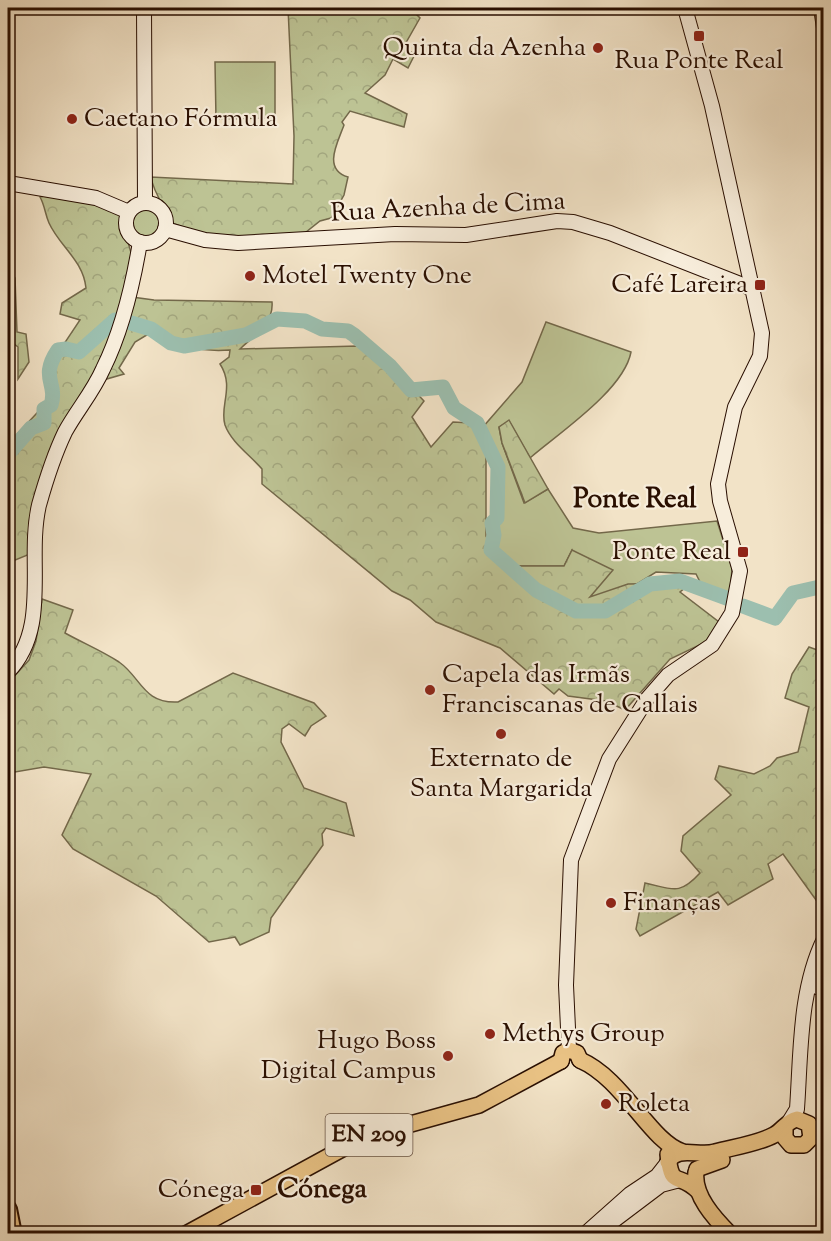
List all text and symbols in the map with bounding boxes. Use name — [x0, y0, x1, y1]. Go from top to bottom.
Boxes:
marker: Rua Ponte Real — [692, 29, 706, 43]
place label: Quinta da Azenha — [382, 30, 586, 67]
marker: Quinta da Azenha — [591, 41, 605, 55]
place label: Rua Ponte Real — [614, 43, 784, 80]
place label: Caetano Fórmula — [84, 101, 277, 138]
marker: Caetano Fórmula — [65, 112, 79, 126]
street label: Rua Azenha de Cima — [330, 183, 566, 233]
place label: Motel Twenty One — [262, 258, 472, 295]
place label: Café Lareira — [611, 267, 748, 304]
marker: Motel Twenty One — [243, 269, 257, 283]
marker: Café Lareira — [753, 278, 767, 292]
district label: Ponte Real — [573, 481, 697, 520]
place label: Ponte Real — [612, 534, 731, 571]
marker: Ponte Real — [736, 545, 750, 559]
place label: Capela das Irmãs Franciscanas de Callais — [442, 657, 698, 724]
marker: Capela das Irmãs Franciscanas de Callais — [423, 683, 437, 697]
marker: Externato de Santa Margarida — [494, 727, 508, 741]
place label: Externato de Santa Margarida — [410, 741, 592, 808]
place label: Finanças — [623, 885, 721, 922]
marker: Finanças — [604, 896, 618, 910]
place label: Methys Group — [502, 1016, 665, 1053]
place label: Hugo Boss Digital Campus — [261, 1023, 436, 1090]
marker: Methys Group — [483, 1027, 497, 1041]
marker: Hugo Boss Digital Campus — [441, 1049, 455, 1063]
place label: Roleta — [618, 1086, 690, 1123]
marker: Roleta — [599, 1097, 613, 1111]
road number: EN 209 — [326, 1114, 412, 1156]
district label: Cónega — [277, 1171, 367, 1210]
place label: Cónega — [158, 1172, 244, 1209]
marker: Cónega — [249, 1183, 263, 1197]

